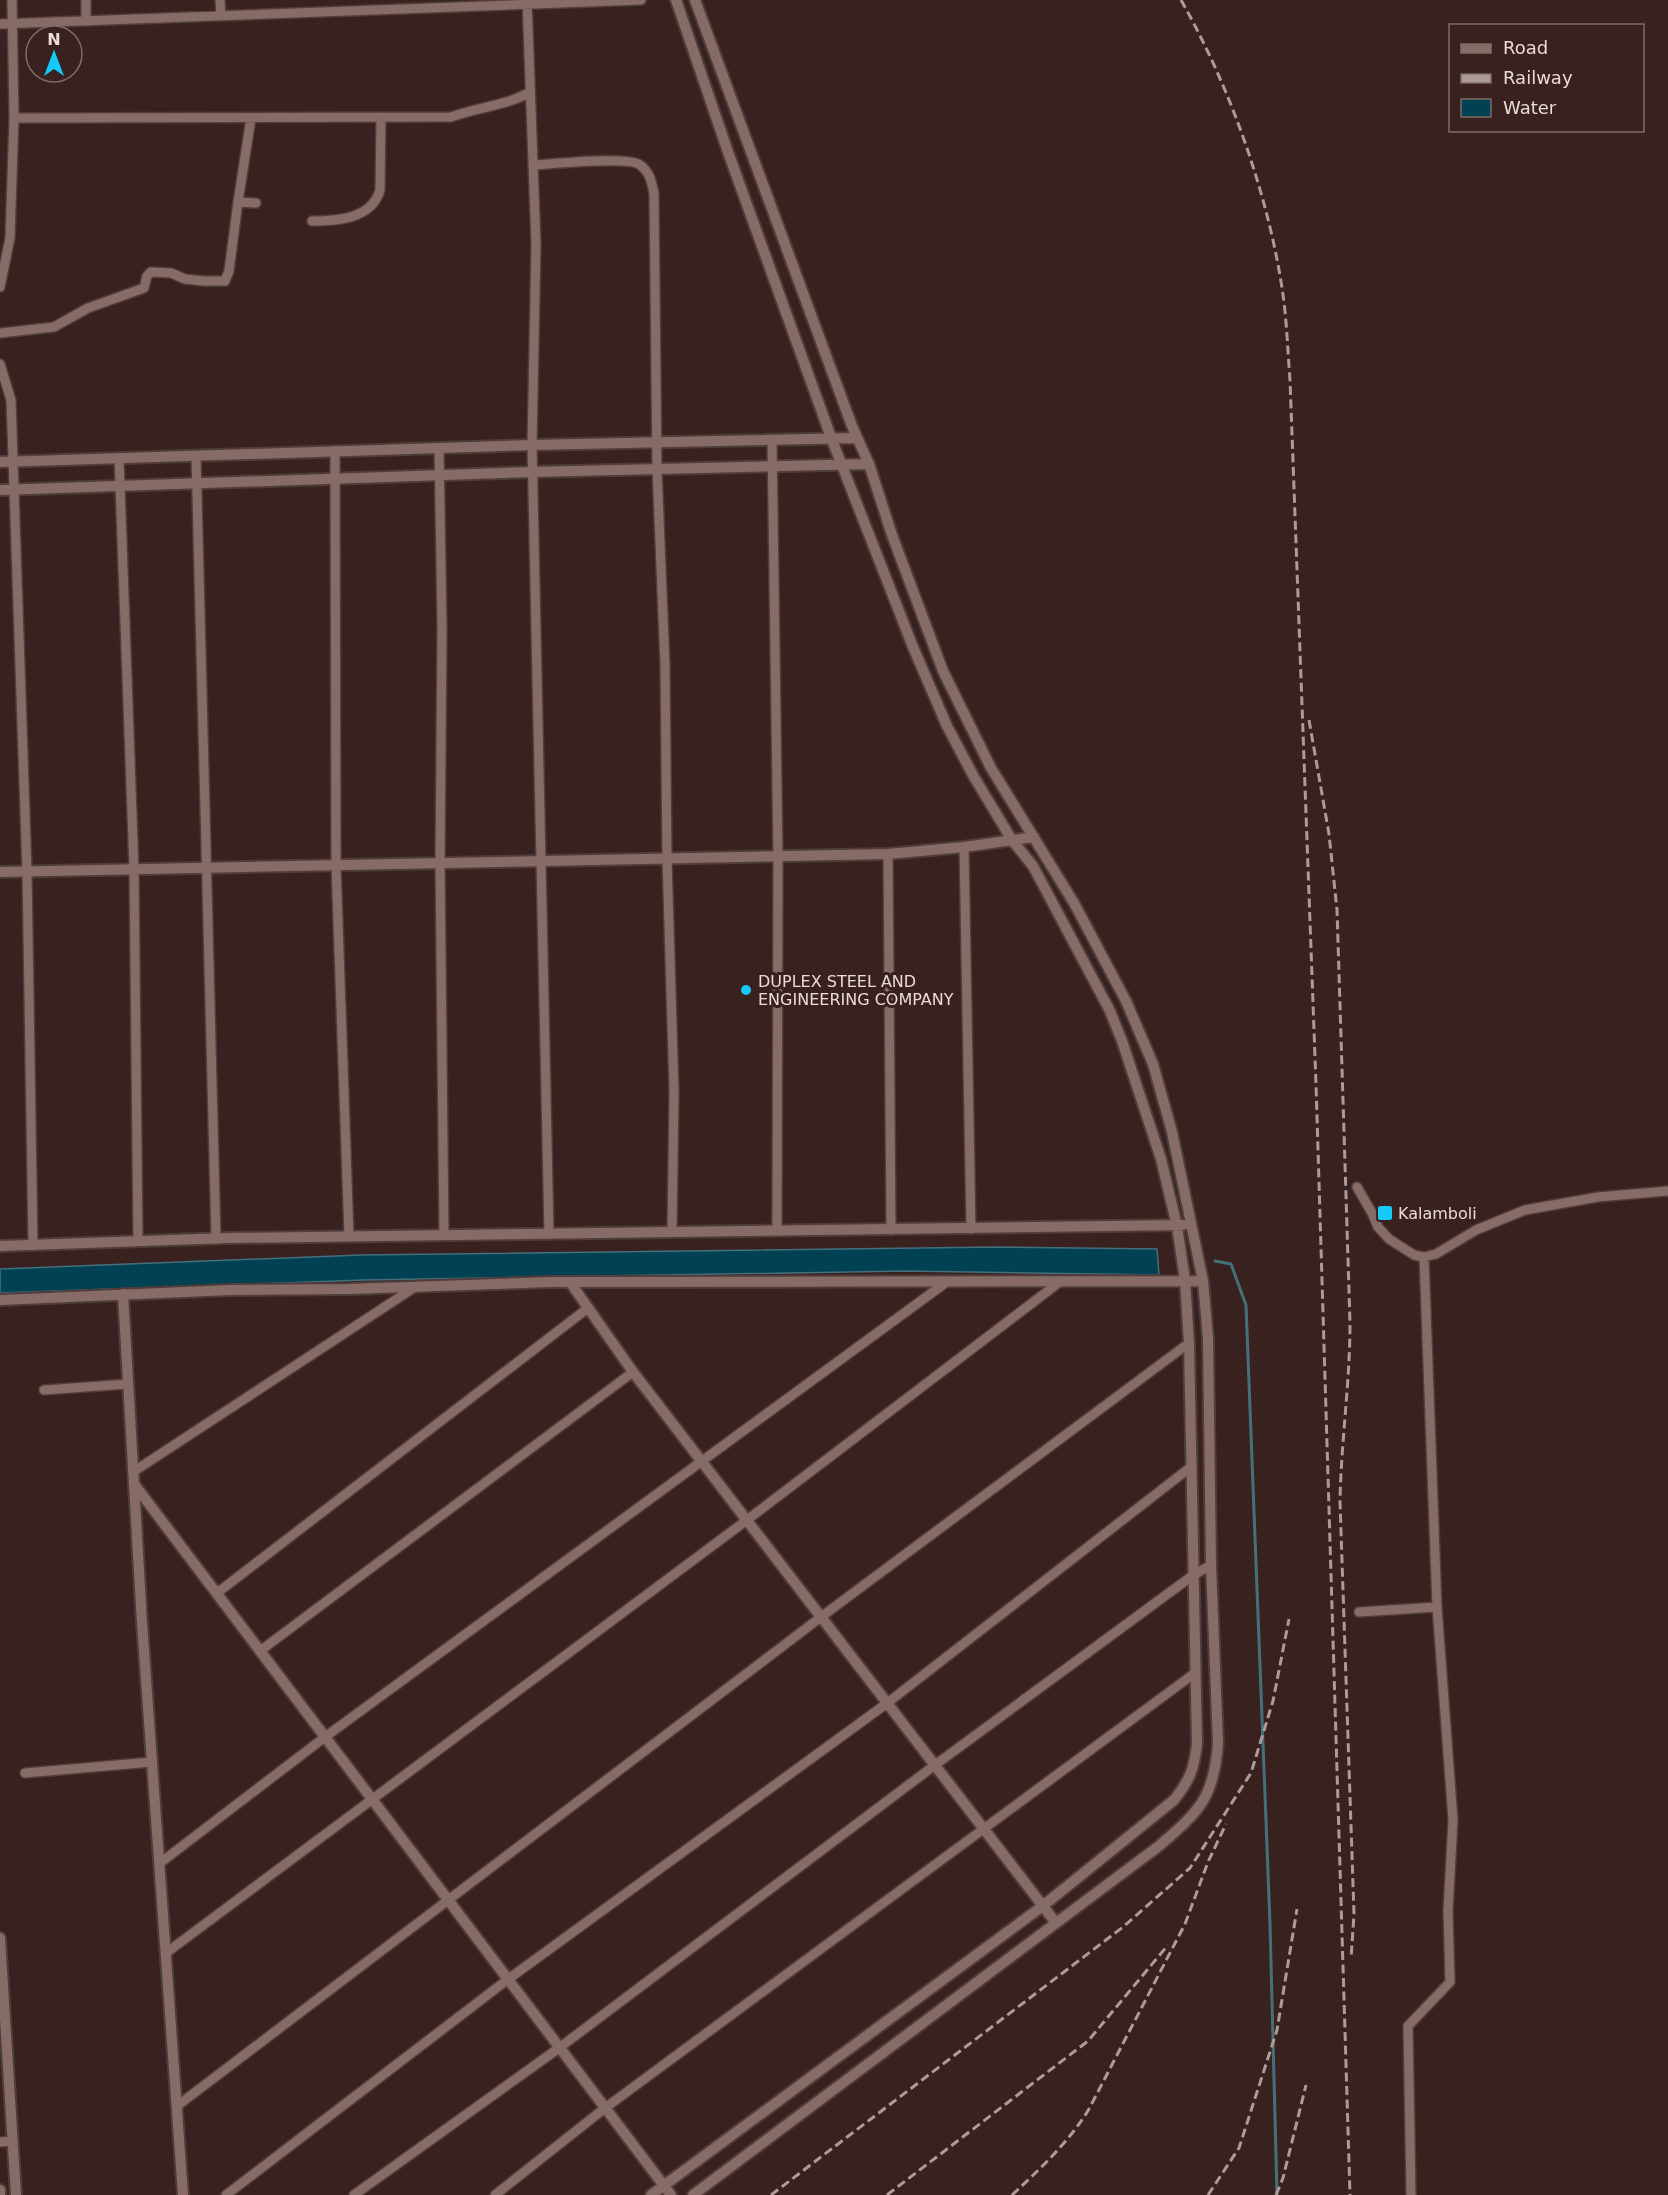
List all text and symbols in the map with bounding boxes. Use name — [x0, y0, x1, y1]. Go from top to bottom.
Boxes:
north arrow — [24, 24, 84, 84]
legend — [1449, 24, 1644, 132]
text: N — [47, 30, 61, 49]
text: Road — [1503, 37, 1548, 58]
text: Railway — [1503, 67, 1573, 88]
text: Water — [1503, 97, 1557, 118]
place label: DUPLEX STEEL AND ENGINEERING COMPANY — [758, 972, 954, 1009]
marker: DUPLEX STEEL AND ENGINEERING COMPANY — [739, 983, 753, 997]
marker: Kalamboli — [1376, 1204, 1394, 1222]
place label: Kalamboli — [1398, 1204, 1477, 1223]

